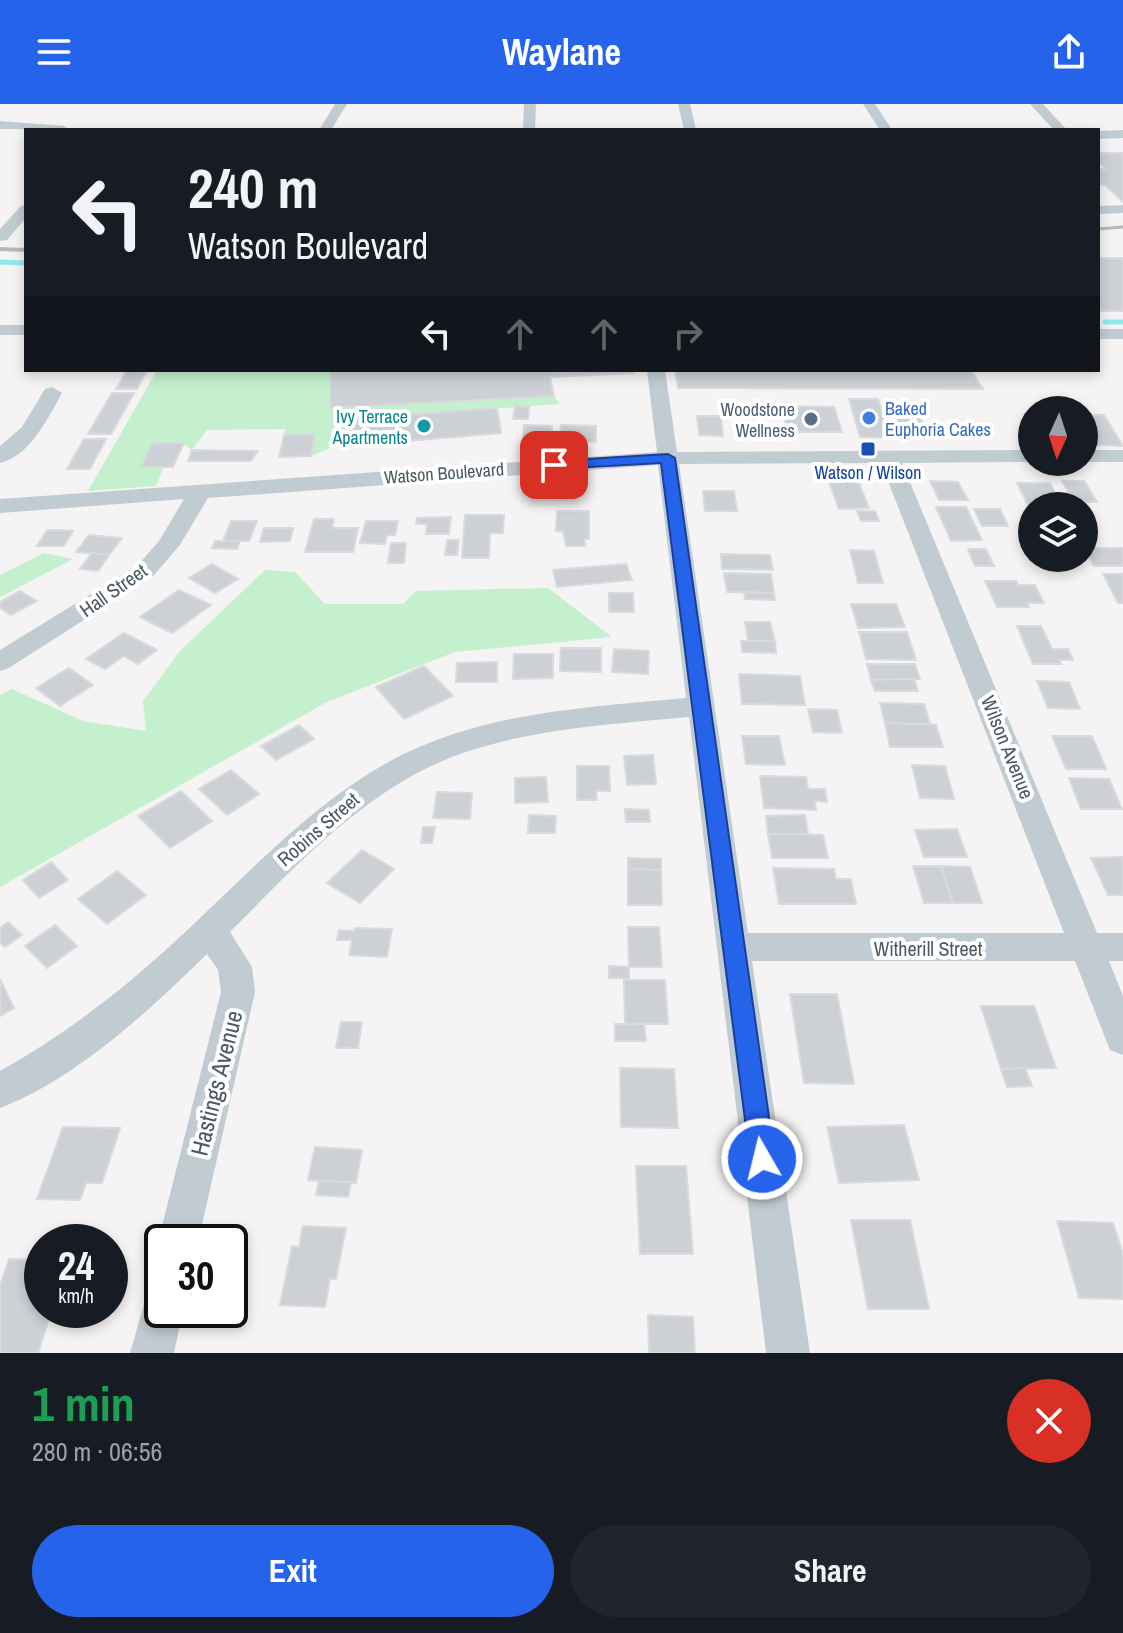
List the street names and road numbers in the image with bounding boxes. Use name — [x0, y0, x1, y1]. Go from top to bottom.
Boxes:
street label: Watson Boulevard — [383, 456, 505, 490]
street label: Hall Street — [74, 557, 152, 623]
street label: Wilson Avenue — [975, 691, 1041, 803]
street label: Robins Street — [271, 786, 365, 872]
street label: Witherill Street — [874, 935, 983, 962]
street label: Hastings Avenue — [183, 1007, 249, 1159]

